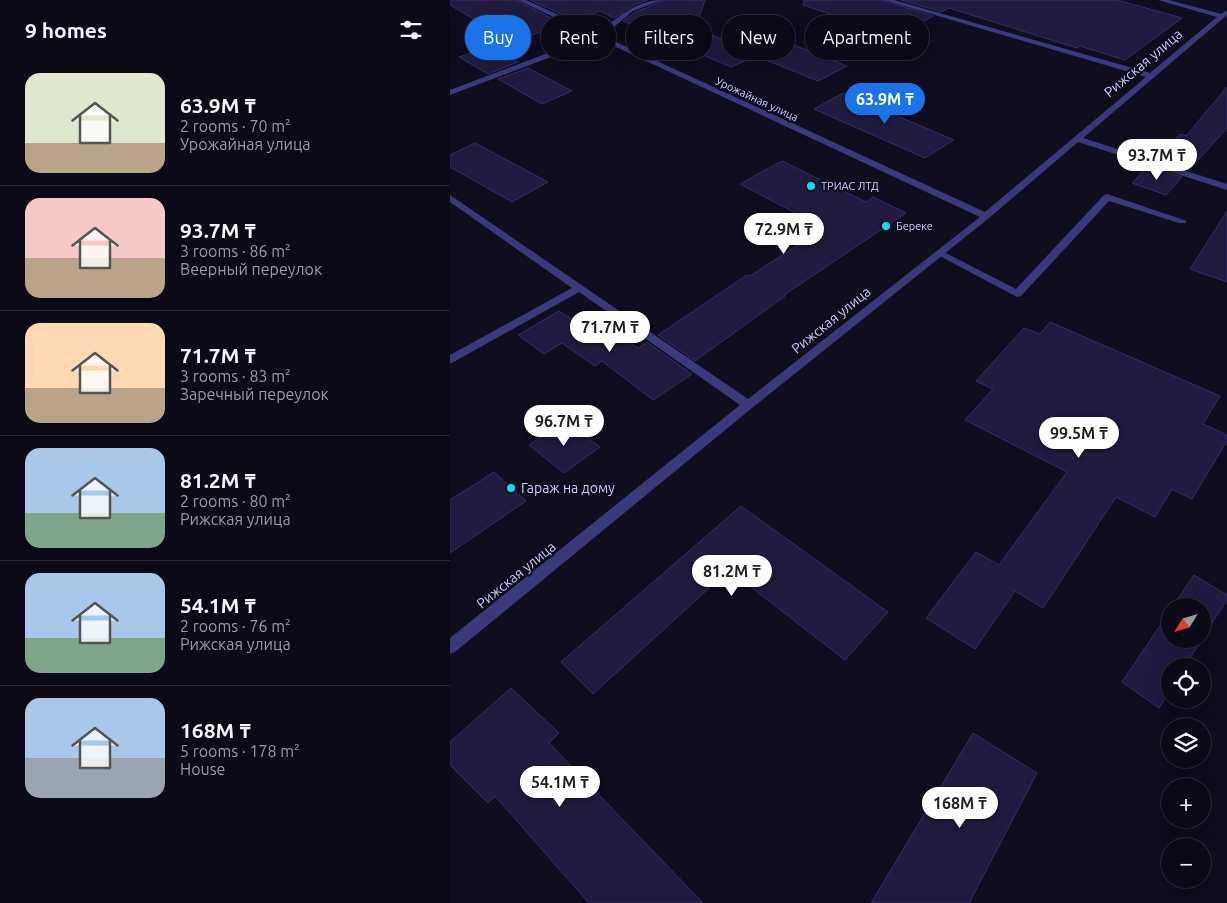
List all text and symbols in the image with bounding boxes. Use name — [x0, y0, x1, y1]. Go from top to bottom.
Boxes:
chip: Buy — [465, 15, 531, 60]
chip: Rent — [541, 15, 616, 60]
chip: Filters — [626, 15, 712, 60]
chip: New — [722, 15, 795, 60]
chip: Apartment — [805, 15, 929, 60]
icon: filters — [397, 16, 425, 44]
text: 9 homes — [25, 18, 107, 42]
street label: Рижская улица — [1101, 26, 1185, 100]
street label: Урожайная улица — [714, 75, 800, 123]
pin: 63.9M ₸ — [839, 82, 931, 125]
text: 63.9M ₸ — [856, 90, 914, 108]
icon: home — [65, 93, 125, 153]
text: 63.9M ₸ — [180, 93, 256, 117]
text: 2 rooms · 70 m² — [180, 117, 291, 135]
text: Урожайная улица — [180, 135, 311, 153]
pin: 93.7M ₸ — [1111, 138, 1203, 181]
text: 93.7M ₸ — [1128, 146, 1186, 164]
marker: ТРИАС ЛТД — [805, 180, 817, 192]
place label: ТРИАС ЛТД — [821, 180, 879, 192]
pin: 72.9M ₸ — [738, 212, 830, 255]
icon: home — [65, 218, 125, 278]
text: 93.7M ₸ — [180, 218, 256, 242]
text: 72.9M ₸ — [755, 220, 813, 238]
marker: Береке — [880, 220, 892, 232]
place label: Береке — [896, 220, 933, 232]
text: 3 rooms · 86 m² — [180, 242, 291, 260]
text: Веерный переулок — [180, 260, 322, 278]
street label: Рижская улица — [788, 283, 874, 357]
pin: 71.7M ₸ — [564, 310, 656, 353]
text: 71.7M ₸ — [581, 318, 639, 336]
icon: home — [65, 343, 125, 403]
text: 71.7M ₸ — [180, 343, 256, 367]
text: 3 rooms · 83 m² — [180, 367, 291, 385]
text: Заречный переулок — [180, 385, 329, 403]
pin: 96.7M ₸ — [518, 404, 610, 447]
text: 96.7M ₸ — [535, 412, 593, 430]
pin: 99.5M ₸ — [1033, 416, 1125, 459]
text: 99.5M ₸ — [1050, 424, 1108, 442]
icon: home — [65, 468, 125, 528]
text: 81.2M ₸ — [180, 468, 256, 492]
place label: Гараж на дому — [521, 480, 615, 496]
marker: Гараж на дому — [505, 482, 517, 494]
text: 2 rooms · 80 m² — [180, 492, 291, 510]
text: Рижская улица — [180, 510, 291, 528]
street label: Рижская улица — [473, 538, 559, 612]
pin: 81.2M ₸ — [686, 554, 778, 597]
text: 81.2M ₸ — [703, 562, 761, 580]
icon: home — [65, 593, 125, 653]
text: 54.1M ₸ — [180, 593, 256, 617]
north arrow — [1161, 598, 1211, 648]
map controls — [1161, 598, 1211, 888]
text: 2 rooms · 76 m² — [180, 617, 291, 635]
text: Рижская улица — [180, 635, 291, 653]
button: locate — [1161, 658, 1211, 708]
icon: home — [65, 718, 125, 778]
text: 168M ₸ — [180, 718, 251, 742]
button: layers — [1161, 718, 1211, 768]
text: 5 rooms · 178 m² — [180, 742, 300, 760]
text: House — [180, 760, 225, 778]
pin: 54.1M ₸ — [514, 766, 606, 808]
text: 54.1M ₸ — [531, 773, 589, 791]
button: + — [1161, 778, 1211, 828]
pin: 168M ₸ — [919, 786, 1001, 829]
text: 168M ₸ — [933, 794, 987, 812]
button: − — [1161, 838, 1211, 888]

